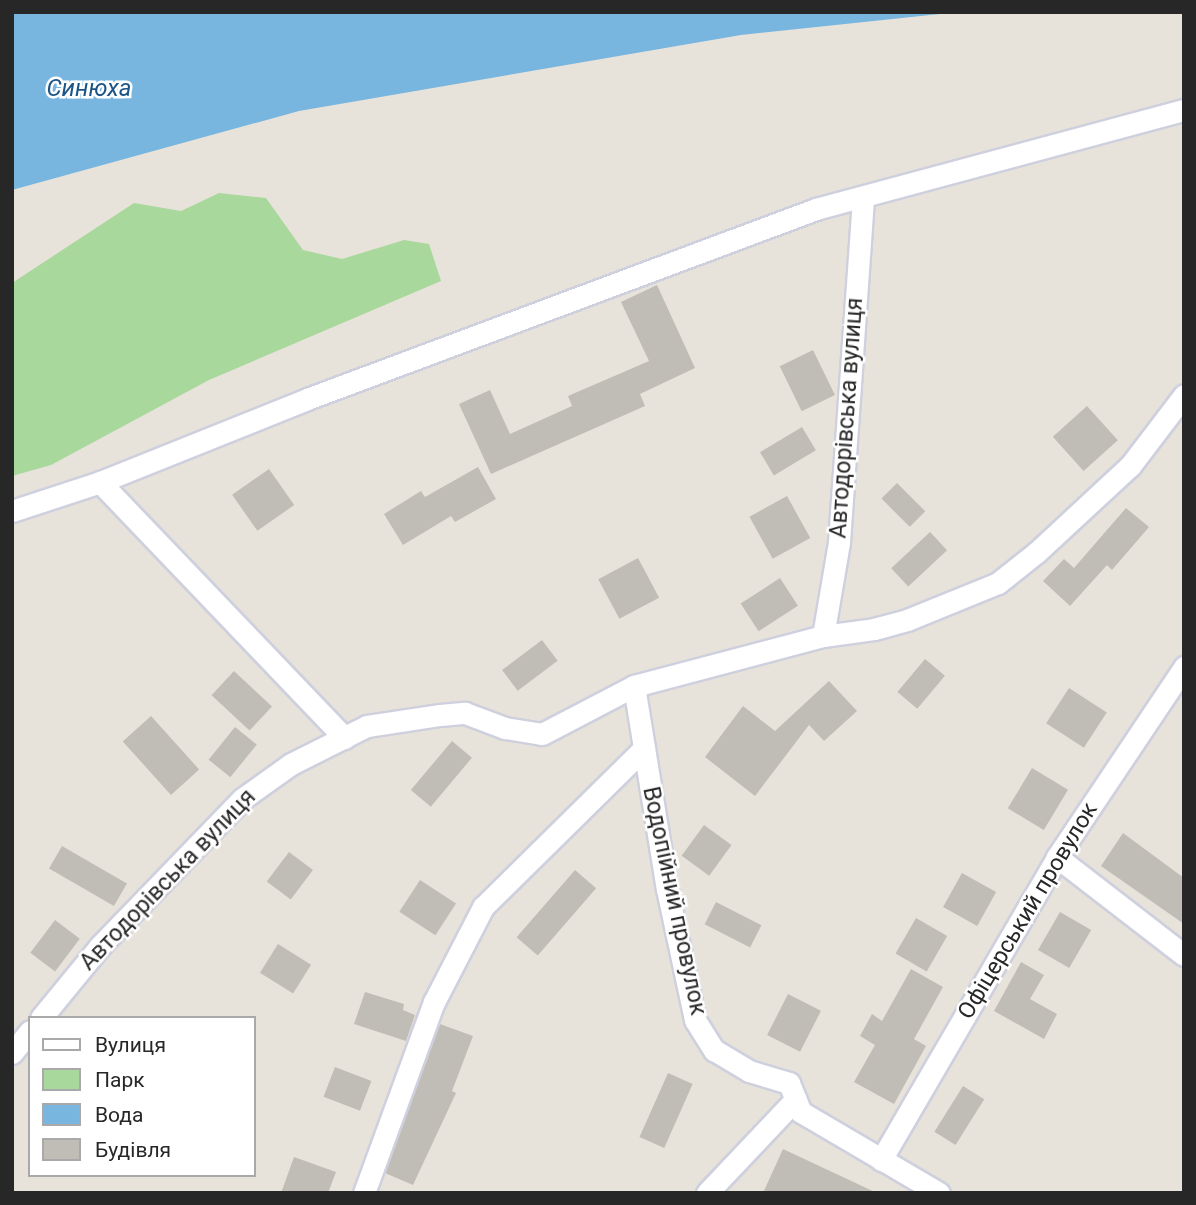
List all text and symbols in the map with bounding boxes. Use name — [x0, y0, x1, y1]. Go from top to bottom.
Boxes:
water label: Синюха — [46, 75, 132, 103]
street label: Автодорівська вулиця — [825, 297, 869, 539]
street label: Автодорівська вулиця — [74, 784, 262, 976]
street label: Водопійний провулок — [636, 784, 712, 1018]
street label: Офіцерський провулок — [952, 798, 1104, 1024]
legend — [28, 1016, 256, 1177]
text: Вулиця — [95, 1033, 166, 1057]
text: Парк — [95, 1068, 145, 1092]
text: Вода — [95, 1103, 143, 1127]
text: Будівля — [95, 1138, 171, 1162]

